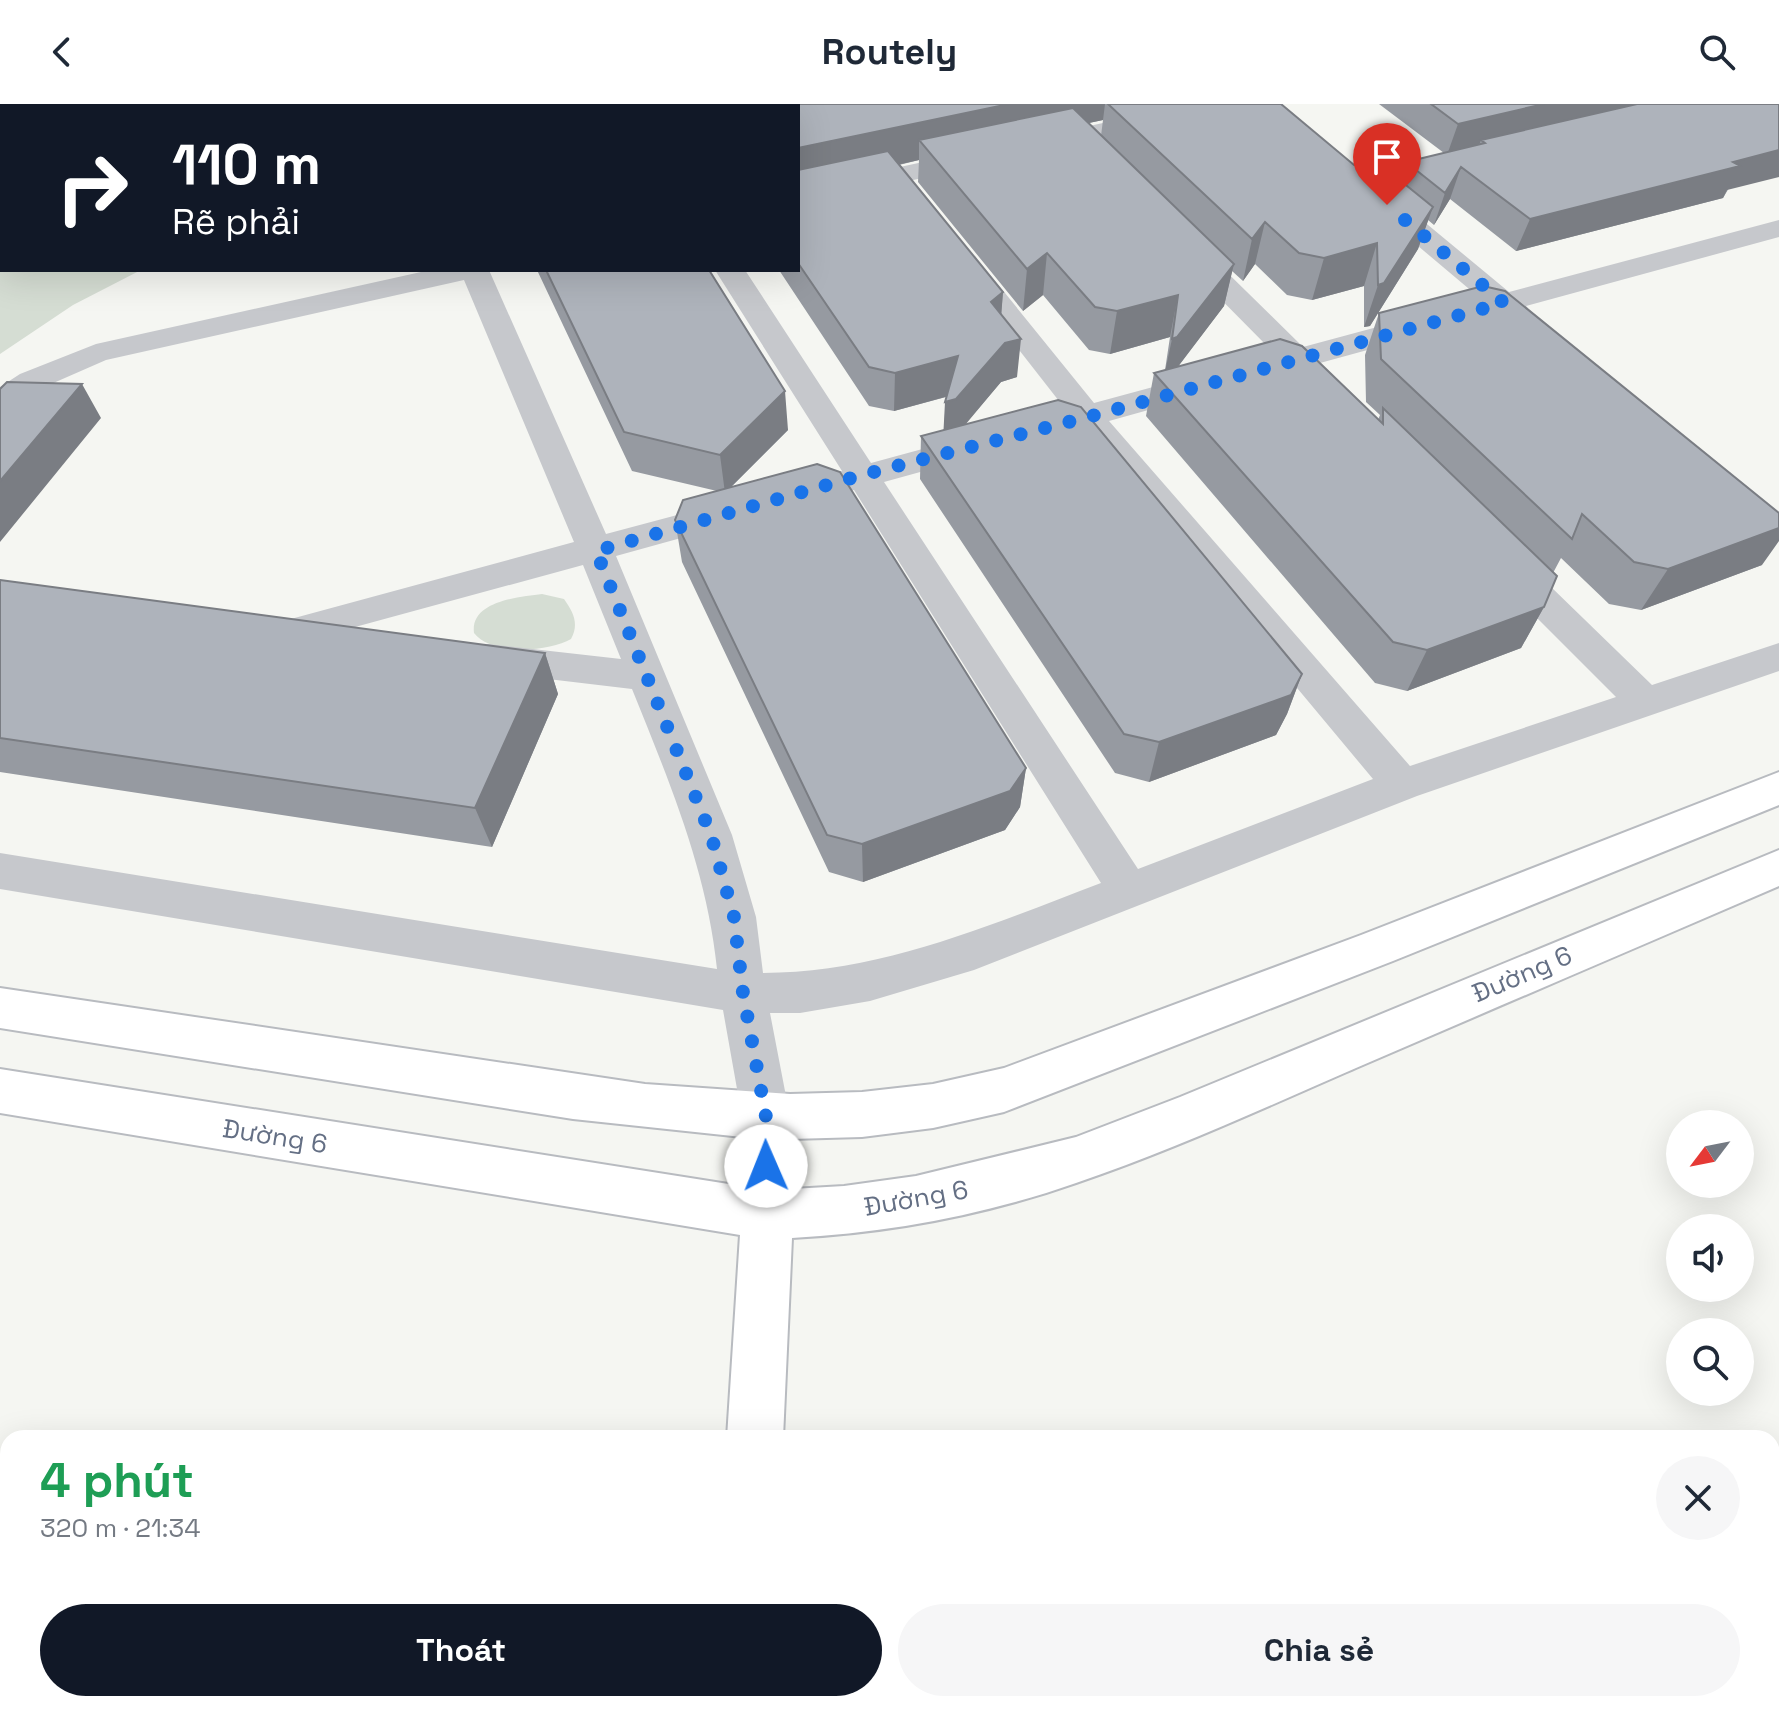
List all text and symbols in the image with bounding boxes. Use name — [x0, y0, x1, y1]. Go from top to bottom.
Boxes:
text: Routely — [822, 29, 957, 75]
icon: back — [40, 30, 84, 74]
icon: search — [1695, 30, 1739, 74]
pin — [1353, 123, 1421, 205]
text: 110 m — [172, 129, 321, 200]
icon: arrive — [1365, 135, 1409, 179]
icon: right — [40, 136, 144, 240]
text: Rẽ phải — [172, 199, 300, 245]
street label: Đường 6 — [1467, 938, 1577, 1010]
north arrow — [1666, 1110, 1754, 1198]
map controls — [1666, 1110, 1754, 1406]
street label: Đường 6 — [220, 1111, 330, 1161]
position arrow — [724, 1124, 808, 1208]
street label: Đường 6 — [861, 1172, 971, 1224]
button: sound — [1666, 1214, 1754, 1302]
button: search — [1666, 1318, 1754, 1406]
text: 4 phút — [40, 1450, 194, 1511]
button: close — [1656, 1456, 1740, 1540]
text: 320 m · 21:34 — [40, 1511, 200, 1545]
button: Thoát — [40, 1604, 882, 1696]
button: Chia sẻ — [898, 1604, 1740, 1696]

